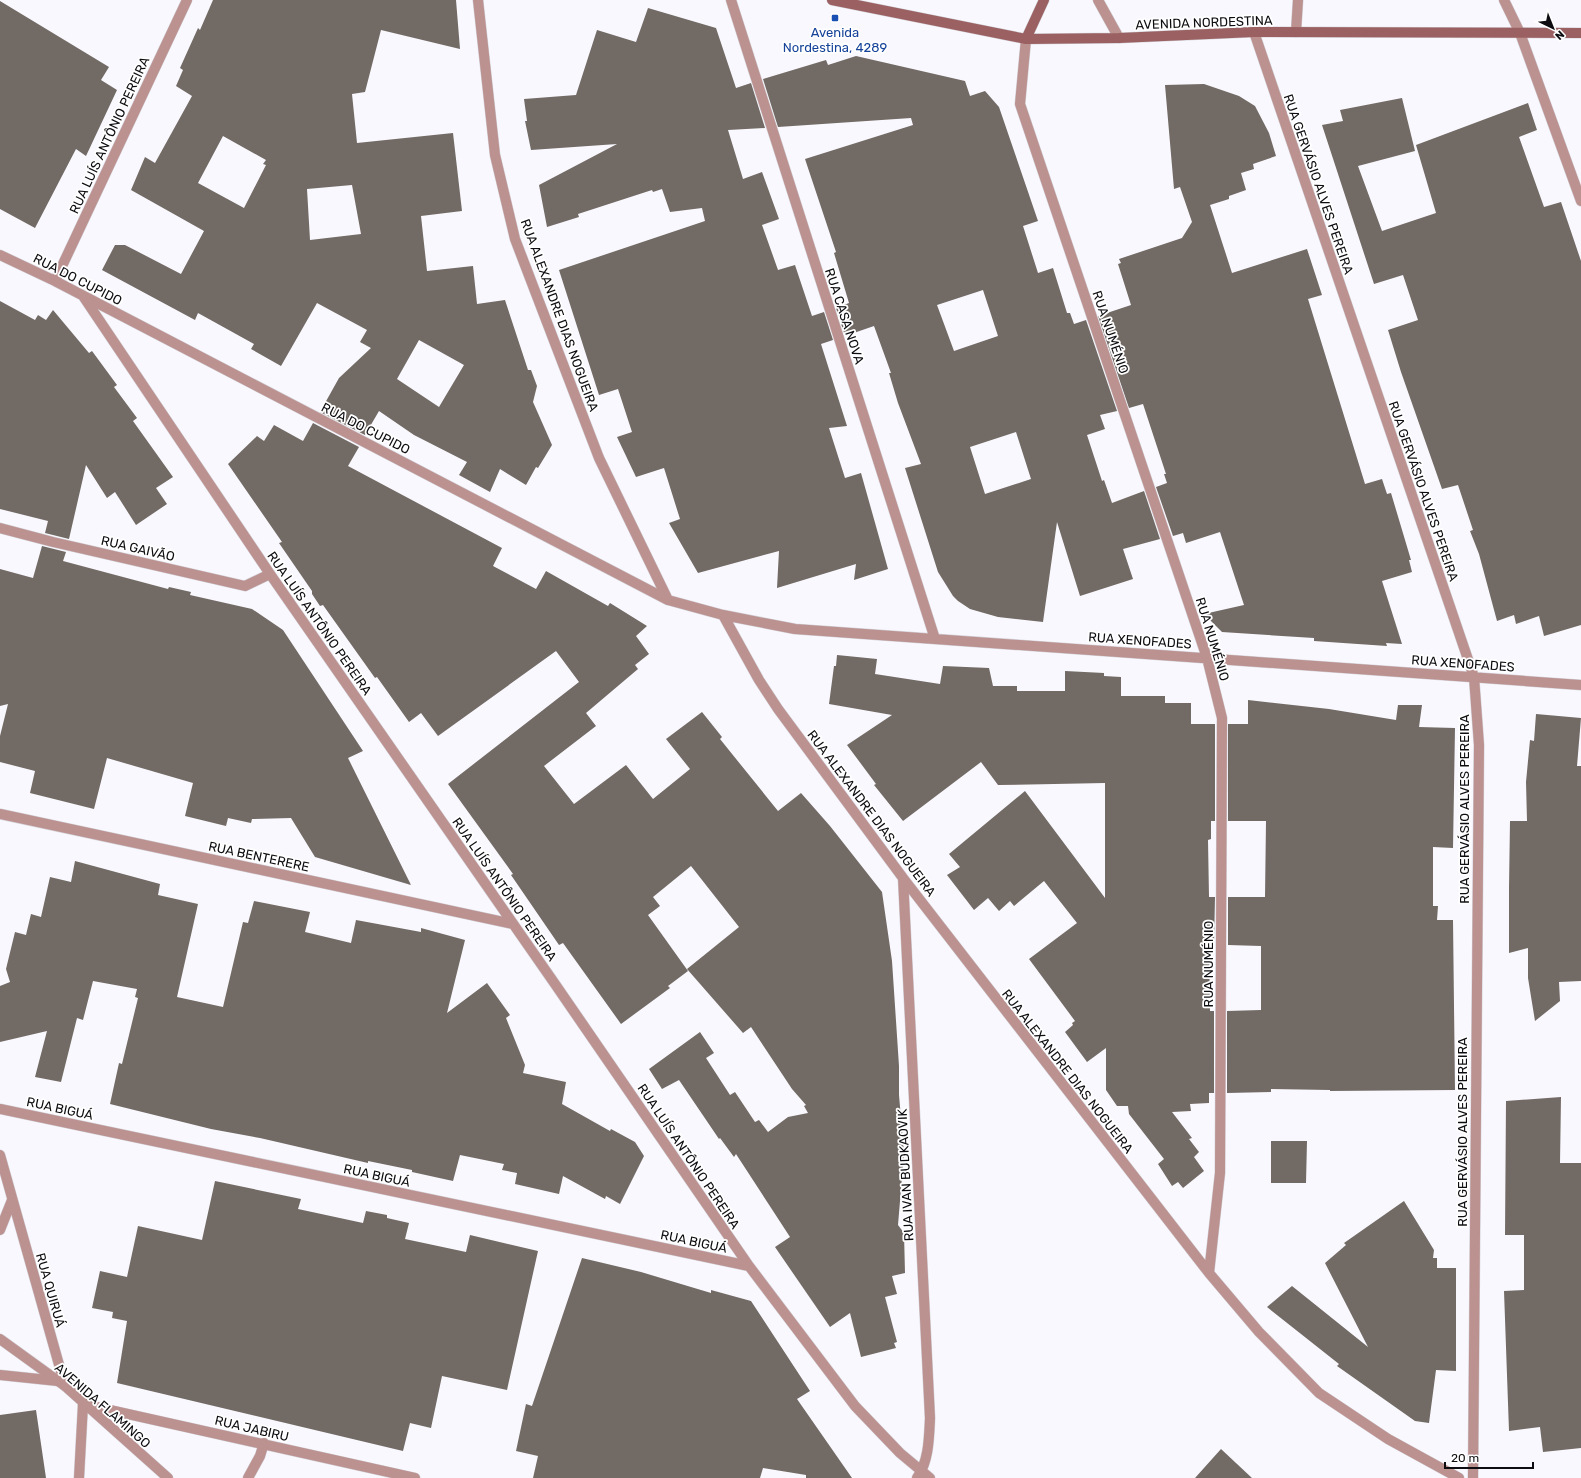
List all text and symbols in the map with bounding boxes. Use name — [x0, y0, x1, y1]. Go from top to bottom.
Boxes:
north arrow — [1533, 8, 1573, 48]
marker: Avenida Nordestina, 4289 — [830, 13, 840, 23]
street label: AVENIDA NORDESTINA — [1135, 13, 1273, 32]
place label: Avenida Nordestina, 4289 — [783, 25, 887, 55]
text: N — [1552, 27, 1567, 42]
street label: RUA LUÍS ANTÔNIO PEREIRA — [66, 54, 153, 216]
street label: RUA GERVÁSIO ALVES PEREIRA — [1281, 92, 1357, 276]
street label: RUA ALEXANDRE DIAS NOGUEIRA — [518, 217, 602, 414]
street label: RUA DO CUPIDO — [31, 251, 125, 308]
street label: RUA CASA NOVA — [822, 266, 867, 366]
street label: RUA NUMÉNIO — [1089, 289, 1132, 376]
street label: RUA GERVÁSIO ALVES PEREIRA — [1386, 399, 1462, 583]
street label: RUA DO CUPIDO — [319, 400, 413, 457]
street label: RUA GAIVÃO — [100, 533, 176, 564]
street label: RUA LUÍS ANTÔNIO PEREIRA — [264, 549, 375, 698]
street label: RUA NUMÉNIO — [1193, 595, 1232, 683]
street label: RUA XENOFADES — [1088, 629, 1192, 652]
street label: RUA XENOFADES — [1411, 652, 1515, 675]
street label: RUA GERVÁSIO ALVES PEREIRA — [1457, 714, 1472, 904]
street label: RUA ALEXANDRE DIAS NOGUEIRA — [804, 727, 939, 899]
street label: RUA LUÍS ANTÔNIO PEREIRA — [449, 815, 560, 964]
street label: RUA BENTERERE — [207, 838, 311, 875]
street label: RUA NUMÉNIO — [1201, 920, 1216, 1007]
street label: RUA ALEXANDRE DIAS NOGUEIRA — [999, 986, 1136, 1156]
street label: RUA GERVÁSIO ALVES PEREIRA — [1455, 1037, 1470, 1227]
street label: RUA LUÍS ANTÔNIO PEREIRA — [634, 1081, 743, 1232]
street label: RUA BIGUÁ — [25, 1094, 95, 1123]
street label: RUA IVAN BUDKAOVIK — [895, 1108, 916, 1242]
street label: RUA BIGUÁ — [342, 1161, 412, 1190]
street label: RUA BIGUÁ — [659, 1227, 729, 1256]
street label: RUA QUIRUÁ — [33, 1251, 68, 1329]
street label: AVENIDA FLAMINGO — [52, 1360, 154, 1451]
street label: RUA JABIRU — [213, 1413, 290, 1444]
scale bar — [1445, 1444, 1533, 1470]
text: 20 m — [1451, 1451, 1479, 1465]

